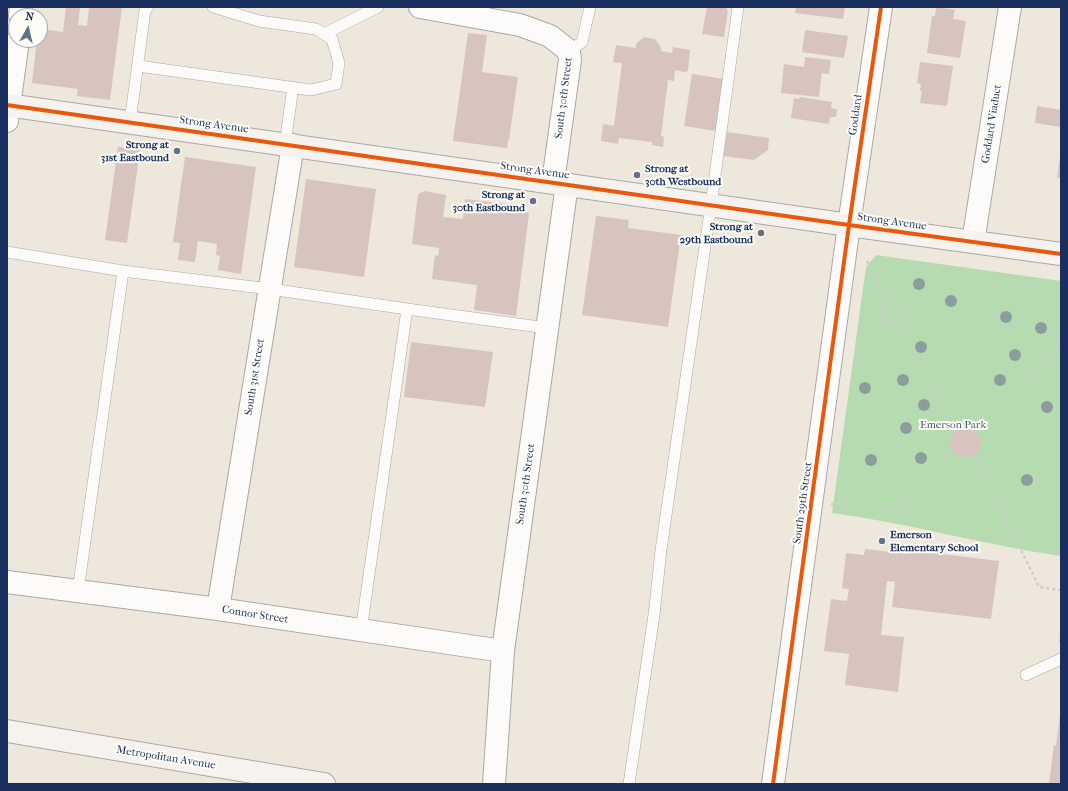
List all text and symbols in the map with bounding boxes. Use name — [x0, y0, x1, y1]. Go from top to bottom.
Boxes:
north arrow — [8, 8, 48, 48]
text: N — [25, 10, 35, 24]
street label: South 30th Street — [552, 57, 576, 139]
street label: Goddard Viaduct — [979, 84, 1005, 164]
street label: Goddard — [847, 94, 865, 136]
street label: Strong Avenue — [178, 114, 250, 136]
place label: Strong at 31st Eastbound — [101, 138, 169, 164]
marker: Strong at 31st Eastbound — [172, 146, 182, 156]
street label: Strong Avenue — [499, 160, 571, 182]
place label: Strong at 30th Westbound — [645, 162, 721, 188]
marker: Strong at 30th Westbound — [632, 170, 642, 180]
place label: Strong at 30th Eastbound — [452, 188, 525, 214]
marker: Strong at 30th Eastbound — [528, 196, 538, 206]
street label: Strong Avenue — [856, 211, 928, 233]
place label: Strong at 29th Eastbound — [680, 220, 753, 246]
marker: Strong at 29th Eastbound — [756, 228, 766, 238]
street label: South 31st Street — [242, 338, 268, 416]
park label: Emerson Park — [920, 418, 986, 432]
street label: South 30th Street — [514, 443, 538, 525]
street label: South 29th Street — [791, 461, 815, 545]
place label: Emerson Elementary School — [890, 528, 979, 554]
marker: Emerson Elementary School — [877, 536, 887, 546]
street label: Connor Street — [221, 603, 289, 627]
street label: Metropolitan Avenue — [115, 744, 217, 772]

